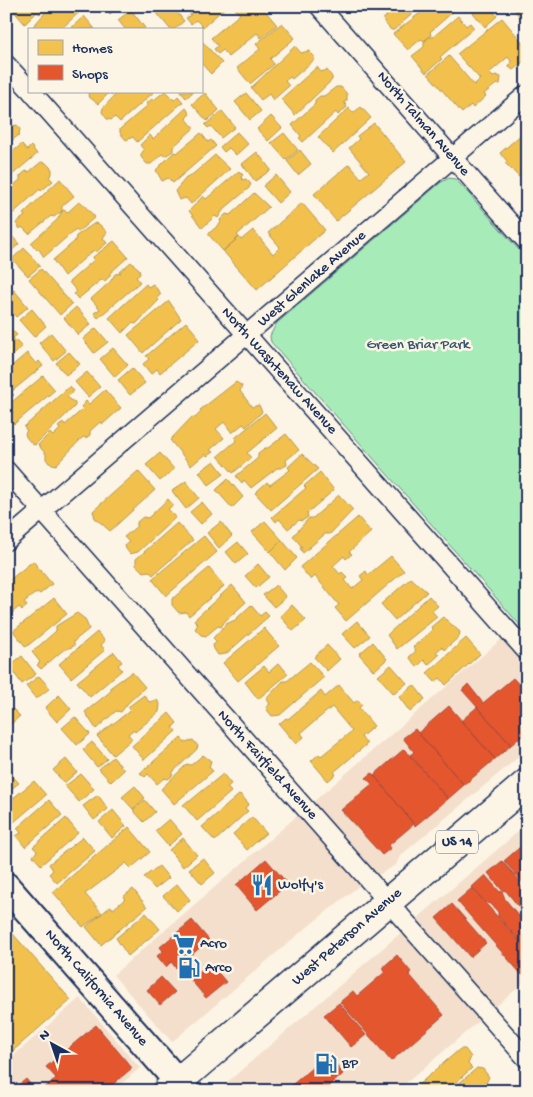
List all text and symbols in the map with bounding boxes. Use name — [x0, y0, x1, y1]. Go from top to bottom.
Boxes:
legend — [28, 28, 202, 92]
text: Homes — [72, 40, 113, 58]
text: Shops — [72, 66, 108, 84]
street label: North Talman Avenue — [373, 68, 474, 180]
street label: West Glenlake Avenue — [254, 227, 370, 331]
street label: North Washtenaw Avenue — [217, 304, 341, 438]
park label: Green Briar Park — [367, 336, 471, 354]
street label: North Fairfield Avenue — [213, 706, 321, 824]
road number: US 14 — [436, 830, 478, 854]
restaurant icon: Wolfy's — [249, 872, 275, 898]
place label: Wolfy's — [278, 876, 324, 894]
street label: West Peterson Avenue — [288, 884, 406, 990]
street label: North California Avenue — [40, 926, 152, 1050]
supermarket icon: Acro — [171, 931, 197, 957]
place label: Acro — [200, 935, 227, 953]
fuel station icon: Arco — [176, 955, 202, 981]
place label: Arco — [205, 959, 232, 977]
north arrow — [28, 1020, 78, 1070]
fuel station icon: BP — [313, 1051, 339, 1077]
place label: BP — [341, 1055, 359, 1073]

